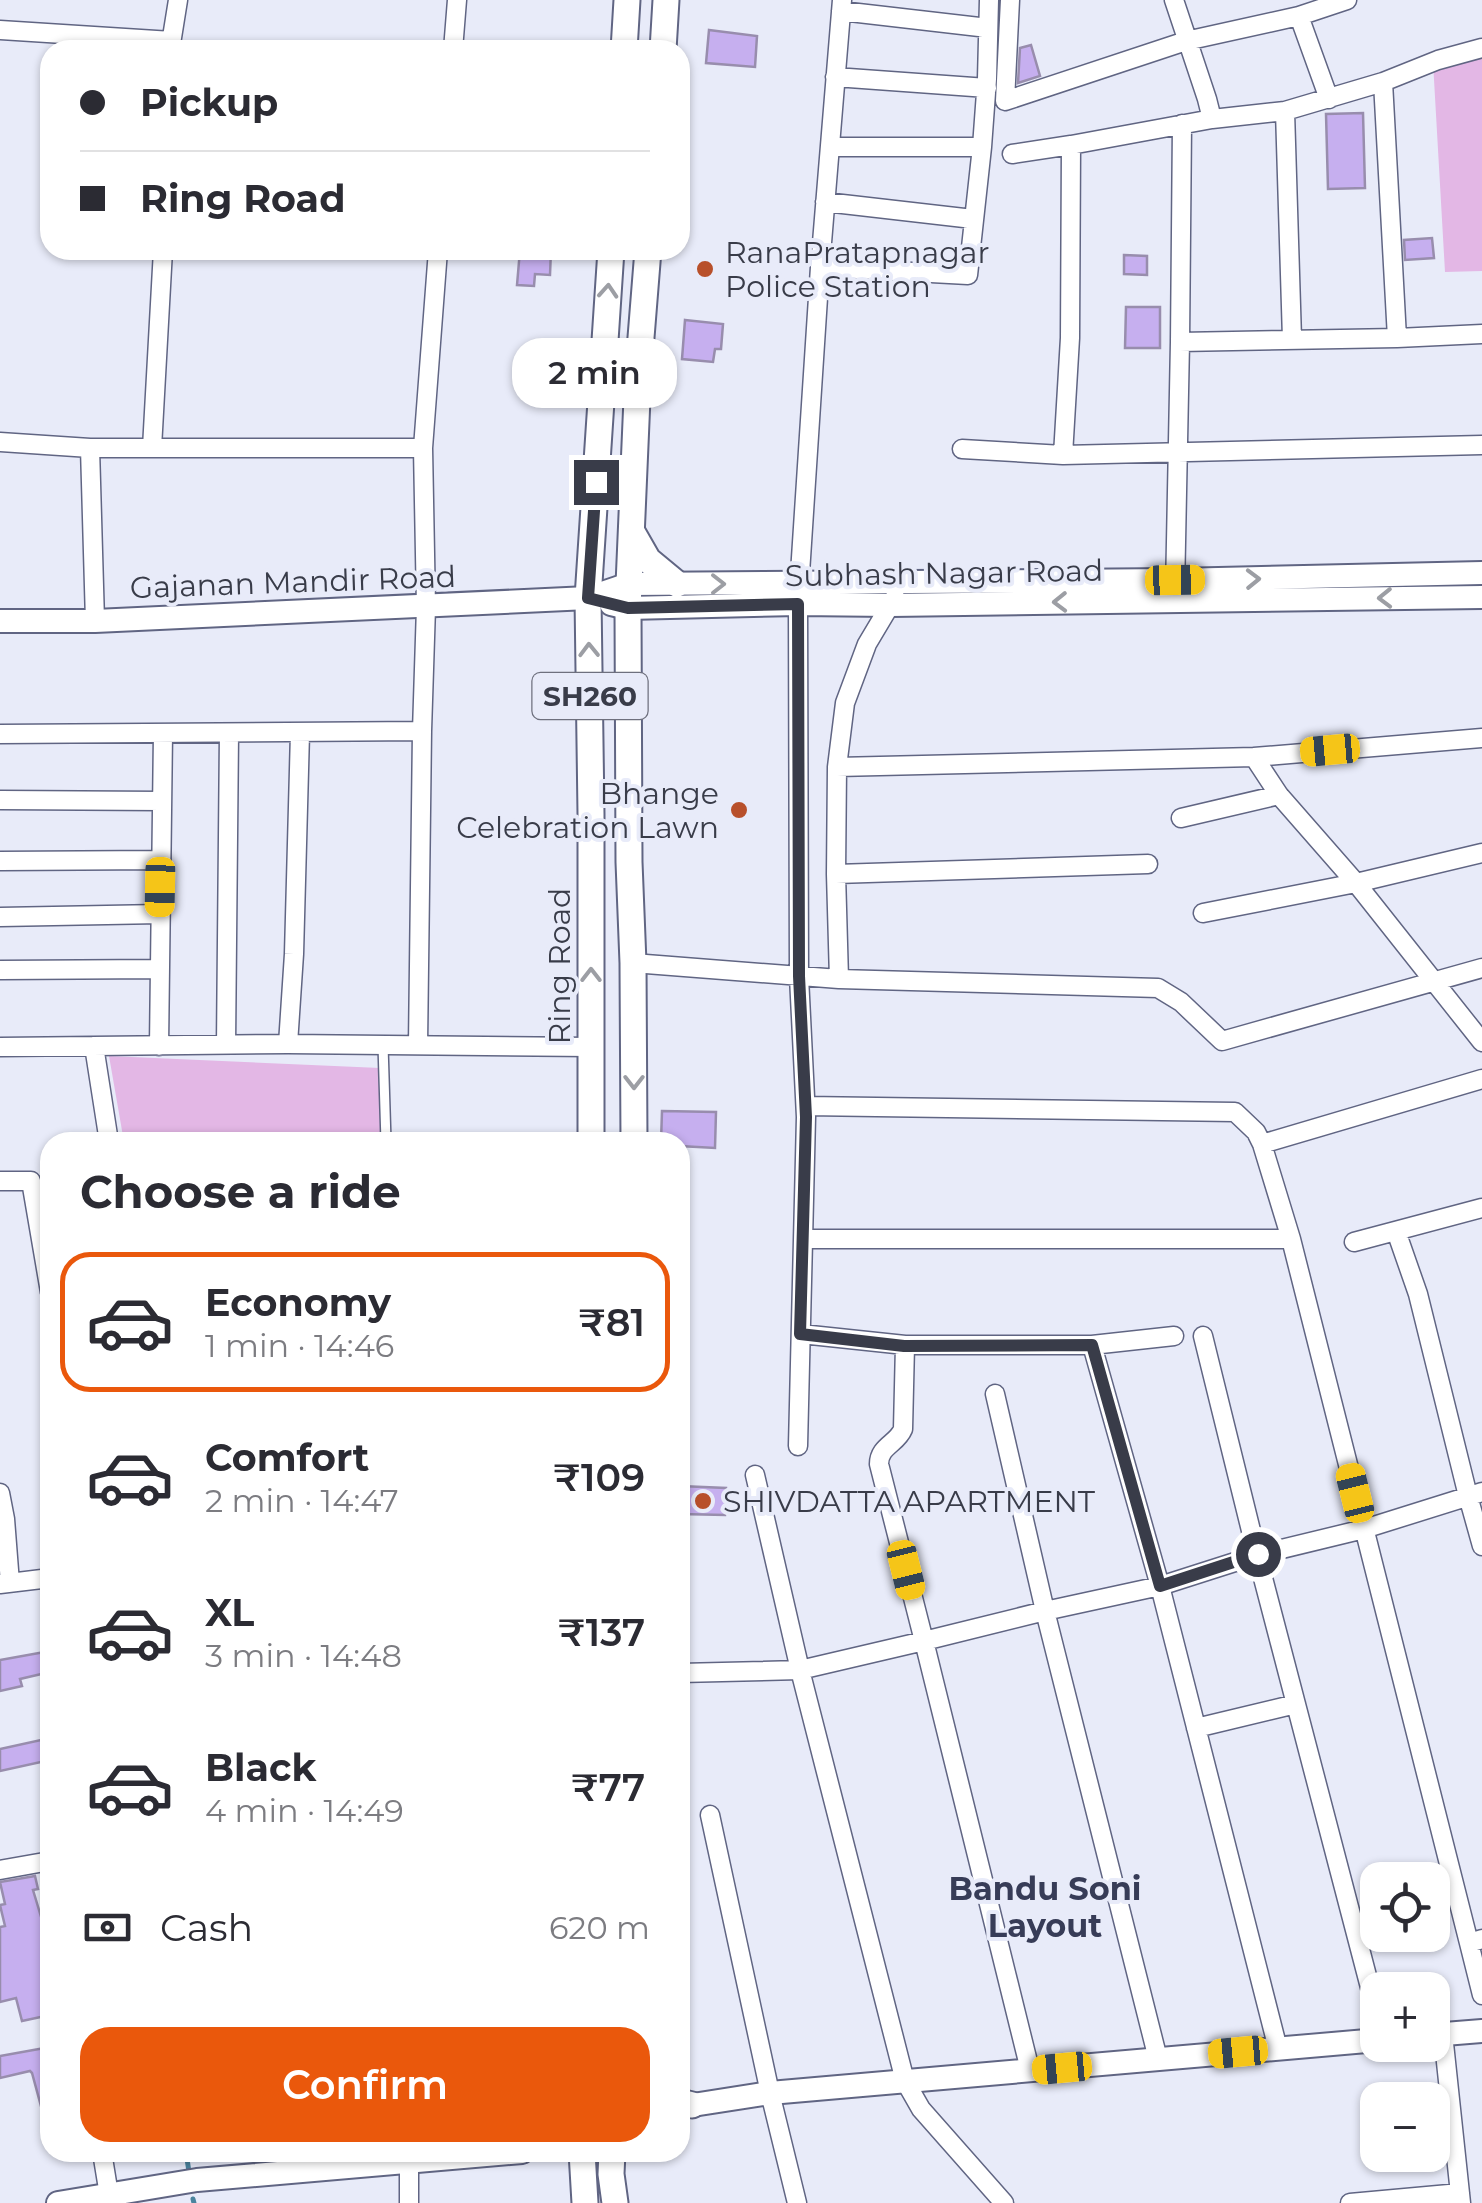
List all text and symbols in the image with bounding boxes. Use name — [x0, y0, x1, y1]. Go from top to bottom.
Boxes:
text: Pickup — [140, 79, 278, 126]
text: Ring Road — [140, 175, 346, 222]
place label: RanaPratapnagar Police Station — [725, 234, 989, 305]
marker: RanaPratapnagar Police Station — [694, 258, 716, 280]
one-way arrow — [597, 282, 618, 298]
callout: 2 min — [514, 337, 678, 407]
text: 2 min — [548, 353, 641, 392]
route end — [574, 460, 619, 505]
street label: Subhash Nagar Road — [785, 552, 1103, 594]
street label: Gajanan Mandir Road — [129, 558, 457, 606]
car — [1145, 564, 1205, 596]
one-way arrow — [1246, 568, 1262, 589]
one-way arrow — [712, 573, 727, 595]
one-way arrow — [1376, 587, 1392, 609]
one-way arrow — [1051, 591, 1066, 613]
one-way arrow — [578, 642, 600, 658]
road number: SH260 — [532, 673, 648, 719]
car — [1299, 732, 1361, 768]
place label: Bhange Celebration Lawn — [456, 775, 719, 846]
marker: Bhange Celebration Lawn — [728, 799, 750, 821]
car — [144, 857, 176, 917]
street label: Ring Road — [541, 888, 578, 1044]
one-way arrow — [580, 967, 602, 982]
one-way arrow — [623, 1074, 645, 1090]
text: Choose a ride — [80, 1164, 401, 1219]
icon: car — [85, 1277, 175, 1367]
text: Economy — [205, 1279, 391, 1326]
text: ₹81 — [579, 1299, 645, 1346]
text: 1 min · 14:46 — [205, 1326, 394, 1365]
icon: car — [85, 1432, 175, 1522]
text: Comfort — [205, 1434, 369, 1481]
text: ₹109 — [553, 1454, 645, 1501]
car — [1333, 1460, 1377, 1526]
text: 2 min · 14:47 — [205, 1481, 399, 1520]
place label: SHIVDATTA APARTMENT — [723, 1483, 1096, 1520]
marker: SHIVDATTA APARTMENT — [692, 1490, 714, 1512]
route start — [1236, 1532, 1281, 1577]
car — [884, 1537, 928, 1603]
icon: car — [85, 1587, 175, 1677]
text: XL — [205, 1589, 254, 1636]
text: ₹137 — [558, 1609, 645, 1656]
text: 3 min · 14:48 — [205, 1636, 402, 1675]
icon: car — [85, 1742, 175, 1832]
text: Black — [205, 1744, 316, 1791]
text: ₹77 — [571, 1764, 645, 1811]
text: 4 min · 14:49 — [205, 1791, 404, 1830]
map controls — [1360, 1862, 1450, 2172]
button: locate — [1360, 1862, 1450, 1952]
district label: Bandu Soni Layout — [949, 1869, 1141, 1945]
icon: cash — [80, 1900, 135, 1955]
text: Cash — [160, 1904, 253, 1951]
text: 620 m — [549, 1908, 650, 1947]
button: + — [1360, 1972, 1450, 2062]
button: Confirm — [80, 2027, 650, 2142]
car — [1207, 2034, 1269, 2070]
car — [1031, 2050, 1093, 2086]
button: − — [1360, 2082, 1450, 2172]

